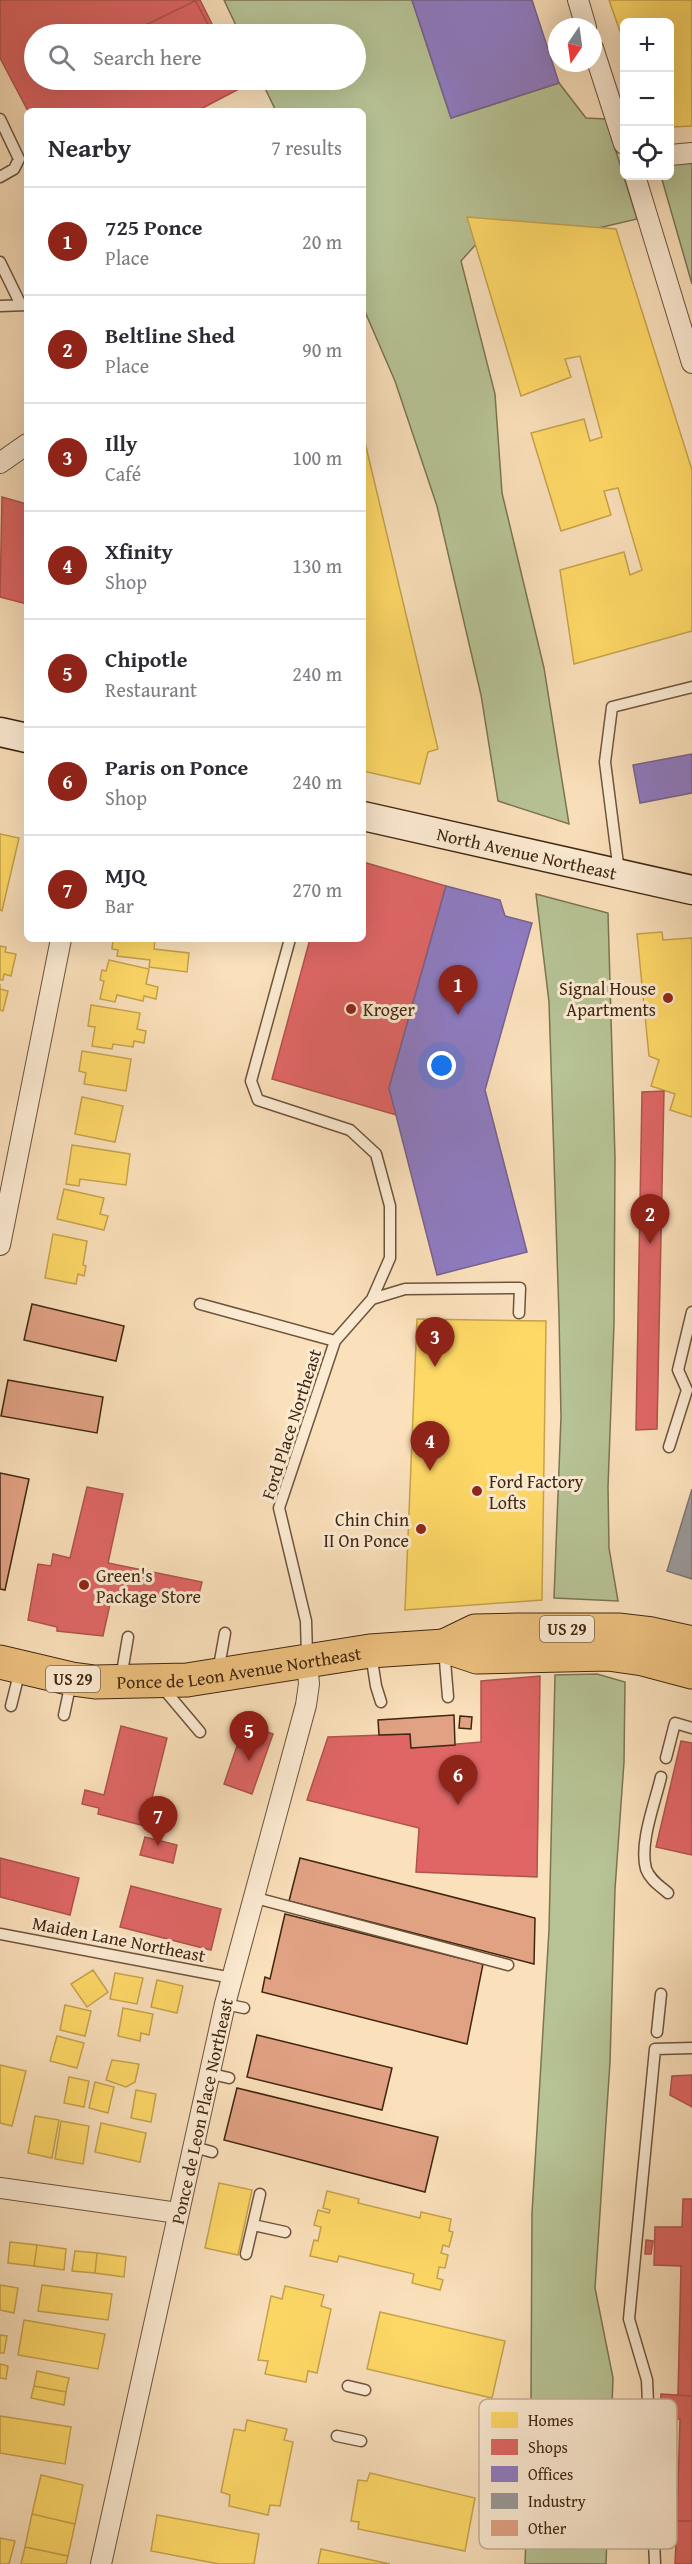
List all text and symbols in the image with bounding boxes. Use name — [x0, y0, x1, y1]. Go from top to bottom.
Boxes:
north arrow — [548, 18, 602, 72]
map controls — [620, 18, 674, 180]
button: + — [620, 18, 674, 72]
search box — [24, 24, 366, 90]
icon: search — [45, 41, 78, 74]
text: Search here — [93, 41, 202, 73]
button: − — [620, 72, 674, 126]
button: locate — [620, 126, 674, 180]
text: Nearby — [48, 128, 131, 167]
text: 7 results — [271, 133, 342, 162]
text: 725 Ponce — [105, 211, 203, 243]
text: 1 — [62, 227, 73, 256]
text: 20 m — [302, 227, 342, 256]
text: Place — [105, 243, 149, 272]
text: Beltline Shed — [105, 319, 235, 351]
text: 2 — [62, 335, 73, 364]
text: 90 m — [302, 335, 342, 364]
text: Place — [105, 351, 149, 380]
text: Illy — [105, 427, 137, 459]
text: 3 — [62, 443, 73, 472]
text: 100 m — [292, 443, 342, 472]
text: Café — [105, 459, 141, 488]
text: Xfinity — [105, 535, 173, 567]
text: 4 — [62, 551, 73, 580]
text: 130 m — [292, 551, 342, 580]
text: Shop — [105, 567, 147, 596]
text: Chipotle — [105, 643, 187, 675]
text: 5 — [62, 659, 73, 688]
text: 240 m — [292, 659, 342, 688]
text: Restaurant — [105, 675, 197, 704]
text: Paris on Ponce — [105, 751, 248, 783]
text: 6 — [62, 767, 73, 796]
text: 240 m — [292, 767, 342, 796]
text: Shop — [105, 783, 147, 812]
street label: North Avenue Northeast — [434, 820, 620, 886]
text: MJQ — [105, 859, 145, 891]
text: 7 — [62, 875, 73, 904]
text: 270 m — [292, 875, 342, 904]
text: Bar — [105, 891, 134, 920]
pin: 1 — [438, 966, 478, 1015]
place label: Signal House Apartments — [559, 975, 656, 1023]
marker: Signal House Apartments — [661, 991, 675, 1005]
place label: Kroger — [363, 996, 415, 1023]
marker: Kroger — [344, 1002, 358, 1016]
your location — [427, 1051, 456, 1080]
pin: 2 — [630, 1194, 670, 1244]
pin: 3 — [416, 1318, 454, 1367]
street label: Ford Place Northeast — [254, 1345, 328, 1503]
pin: 4 — [410, 1422, 450, 1471]
place label: Ford Factory Lofts — [489, 1468, 584, 1516]
marker: Ford Factory Lofts — [470, 1484, 484, 1498]
place label: Chin Chin II On Ponce — [324, 1506, 409, 1554]
marker: Chin Chin II On Ponce — [414, 1522, 428, 1536]
place label: Green's Package Store — [96, 1562, 201, 1610]
marker: Green's Package Store — [77, 1578, 91, 1592]
road number: US 29 — [540, 1616, 594, 1642]
street label: Ponce de Leon Avenue Northeast — [116, 1639, 364, 1695]
road number: US 29 — [46, 1666, 100, 1692]
pin: 5 — [230, 1712, 268, 1761]
pin: 6 — [438, 1756, 478, 1805]
pin: 7 — [138, 1796, 178, 1846]
street label: Maiden Lane Northeast — [30, 1909, 208, 1969]
street label: Ponce de Leon Place Northeast — [163, 1994, 240, 2227]
legend — [479, 2399, 677, 2549]
text: Homes — [528, 2408, 574, 2432]
text: Shops — [528, 2435, 568, 2459]
text: Offices — [528, 2462, 573, 2486]
text: Industry — [528, 2489, 586, 2513]
text: Other — [528, 2516, 567, 2540]

